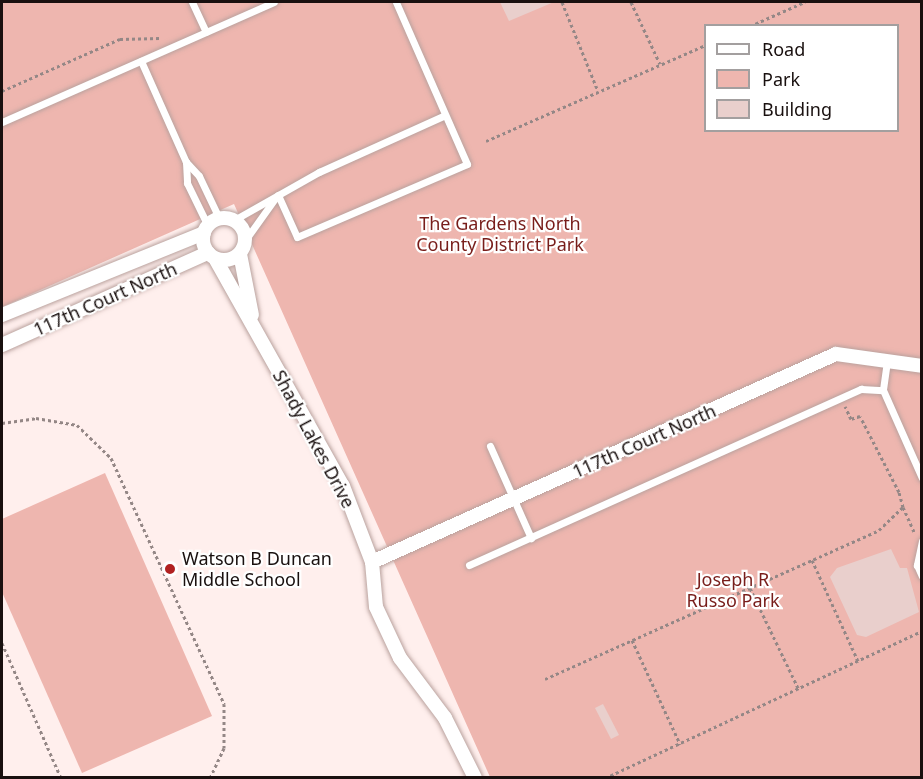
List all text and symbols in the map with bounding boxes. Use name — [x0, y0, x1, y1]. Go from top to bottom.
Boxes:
legend — [704, 24, 899, 132]
text: Road — [762, 37, 805, 61]
text: Park — [762, 67, 800, 91]
text: Building — [762, 97, 832, 121]
park label: The Gardens North County District Park — [416, 213, 584, 256]
street label: 117th Court North — [30, 258, 180, 340]
street label: Shady Lakes Drive — [269, 366, 359, 512]
street label: 117th Court North — [569, 400, 719, 482]
place label: Watson B Duncan Middle School — [182, 548, 332, 590]
marker: Watson B Duncan Middle School — [163, 562, 177, 576]
park label: Joseph R Russo Park — [686, 569, 780, 612]

